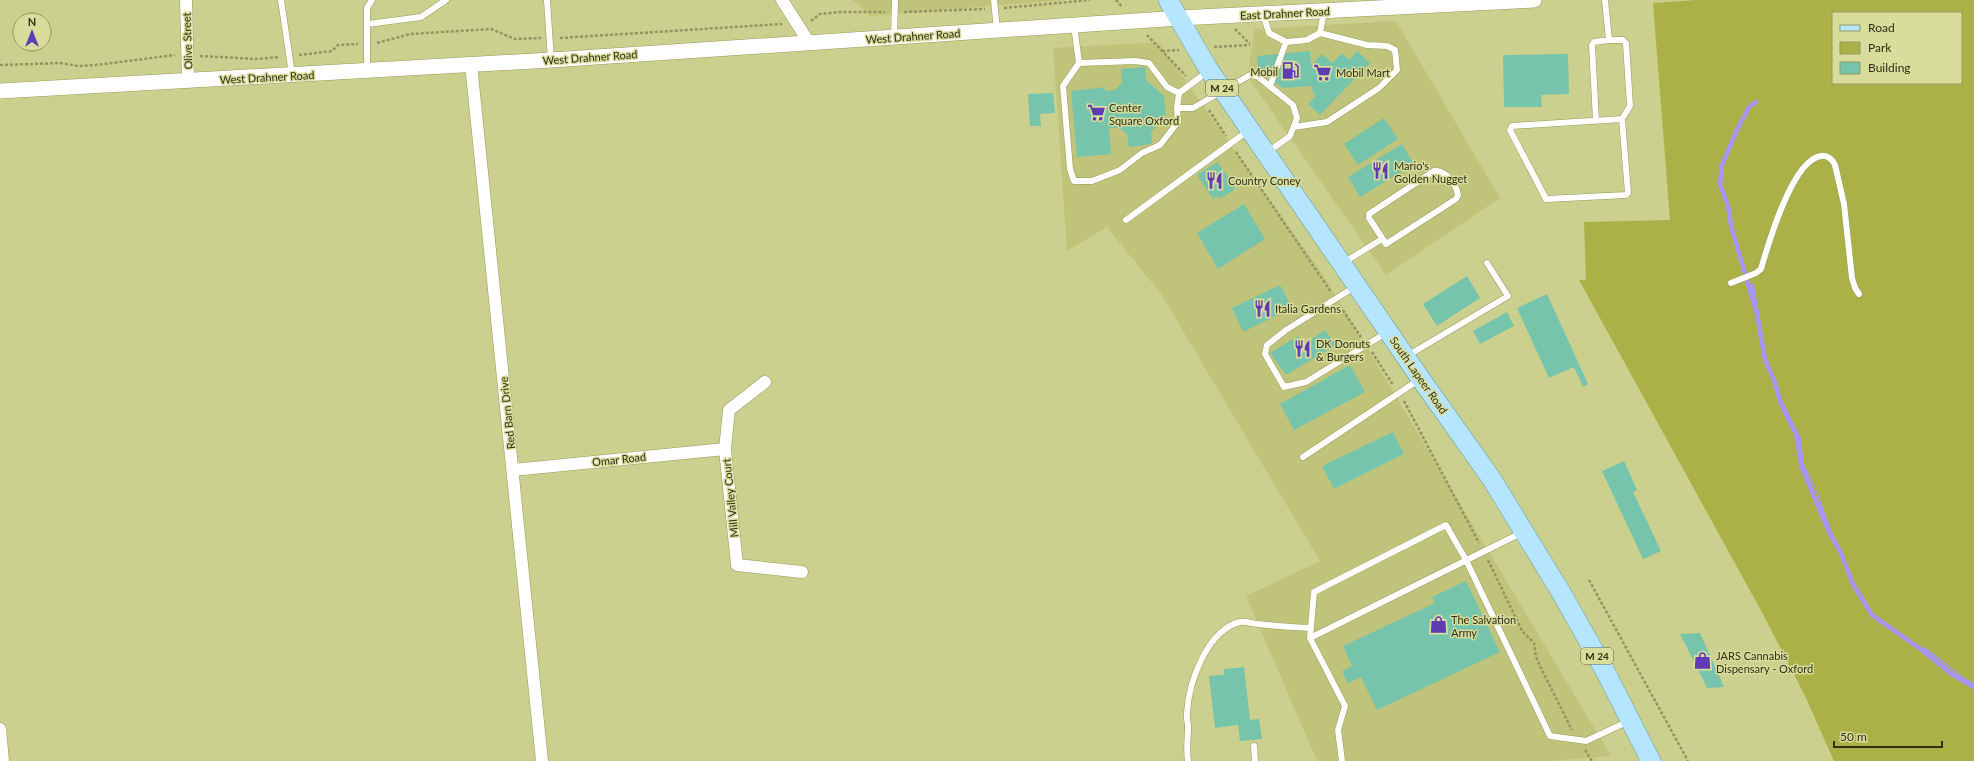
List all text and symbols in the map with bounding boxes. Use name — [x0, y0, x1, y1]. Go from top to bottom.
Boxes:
street label: East Drahner Road — [1240, 4, 1330, 22]
north arrow — [12, 12, 52, 52]
street label: Olive Street — [180, 12, 194, 70]
legend — [1832, 12, 1962, 84]
text: N — [28, 15, 36, 28]
text: Road — [1868, 20, 1895, 35]
street label: West Drahner Road — [865, 26, 961, 46]
text: Park — [1868, 40, 1892, 55]
street label: West Drahner Road — [542, 47, 638, 67]
text: Building — [1868, 60, 1911, 75]
fuel station icon: Mobil — [1281, 61, 1301, 81]
supermarket icon: Mobil Mart — [1313, 62, 1333, 82]
place label: Mobil — [1250, 65, 1278, 78]
place label: Mobil Mart — [1336, 66, 1390, 79]
street label: West Drahner Road — [219, 68, 315, 86]
road number: M 24 — [1206, 80, 1238, 96]
place label: Center Square Oxford — [1109, 101, 1179, 127]
supermarket icon: Center Square Oxford — [1086, 103, 1106, 123]
place label: Mario's Golden Nugget — [1394, 159, 1467, 185]
restaurant icon: Mario's Golden Nugget — [1371, 161, 1391, 181]
restaurant icon: Country Coney — [1205, 170, 1225, 190]
place label: Country Coney — [1228, 174, 1301, 187]
restaurant icon: Italia Gardens — [1252, 298, 1272, 318]
place label: Italia Gardens — [1275, 302, 1341, 315]
street label: South Lapeer Road — [1388, 334, 1450, 416]
place label: DK Donuts & Burgers — [1316, 337, 1370, 363]
restaurant icon: DK Donuts & Burgers — [1293, 339, 1313, 359]
street label: Red Barn Drive — [497, 376, 517, 450]
street label: Omar Road — [591, 450, 647, 468]
street label: Mill Valley Court — [719, 458, 741, 538]
place label: The Salvation Army — [1451, 613, 1516, 639]
shop icon: The Salvation Army — [1428, 615, 1448, 635]
road number: M 24 — [1581, 648, 1613, 664]
place label: JARS Cannabis Dispensary - Oxford — [1716, 649, 1813, 675]
shop icon: JARS Cannabis Dispensary - Oxford — [1693, 651, 1713, 671]
scale bar — [1834, 723, 1942, 749]
text: 50 m — [1840, 729, 1867, 744]

